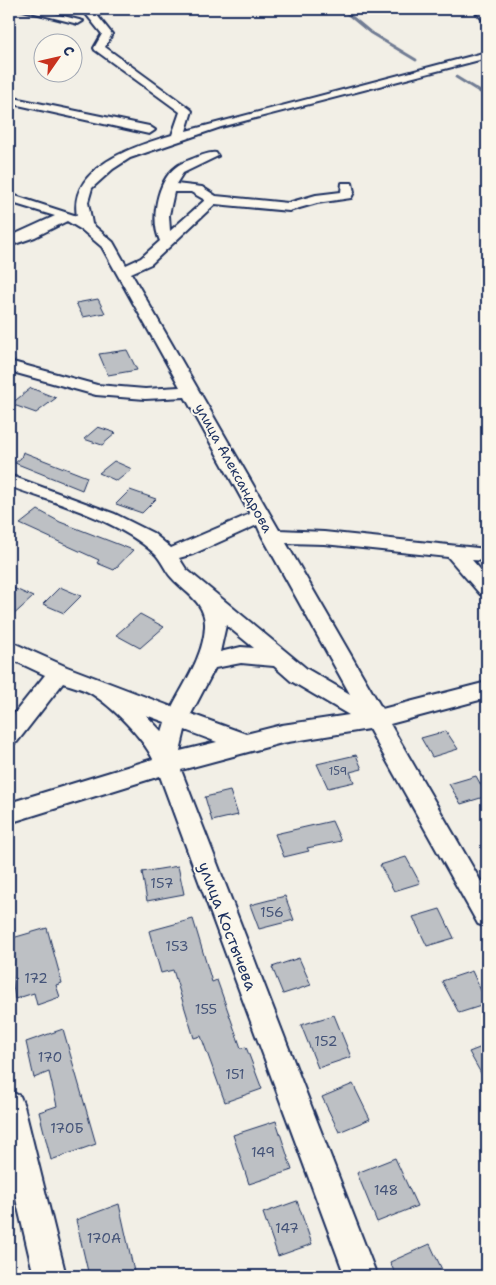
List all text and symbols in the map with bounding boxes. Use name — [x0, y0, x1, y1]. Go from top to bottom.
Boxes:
north arrow — [32, 32, 82, 82]
text: С — [59, 42, 79, 59]
street label: улица Александрова — [191, 400, 277, 536]
house number: 159 — [329, 764, 347, 779]
street label: улица Костычева — [193, 859, 262, 994]
house number: 157 — [150, 874, 174, 892]
house number: 156 — [260, 903, 284, 921]
house number: 153 — [165, 937, 189, 955]
house number: 172 — [24, 969, 48, 987]
house number: 155 — [195, 1000, 217, 1018]
house number: 152 — [314, 1032, 338, 1050]
house number: 170 — [38, 1048, 62, 1066]
house number: 151 — [225, 1065, 245, 1083]
house number: 170Б — [50, 1119, 84, 1137]
house number: 149 — [251, 1143, 275, 1161]
house number: 148 — [374, 1181, 398, 1199]
house number: 147 — [275, 1219, 299, 1237]
house number: 170А — [87, 1229, 121, 1247]

